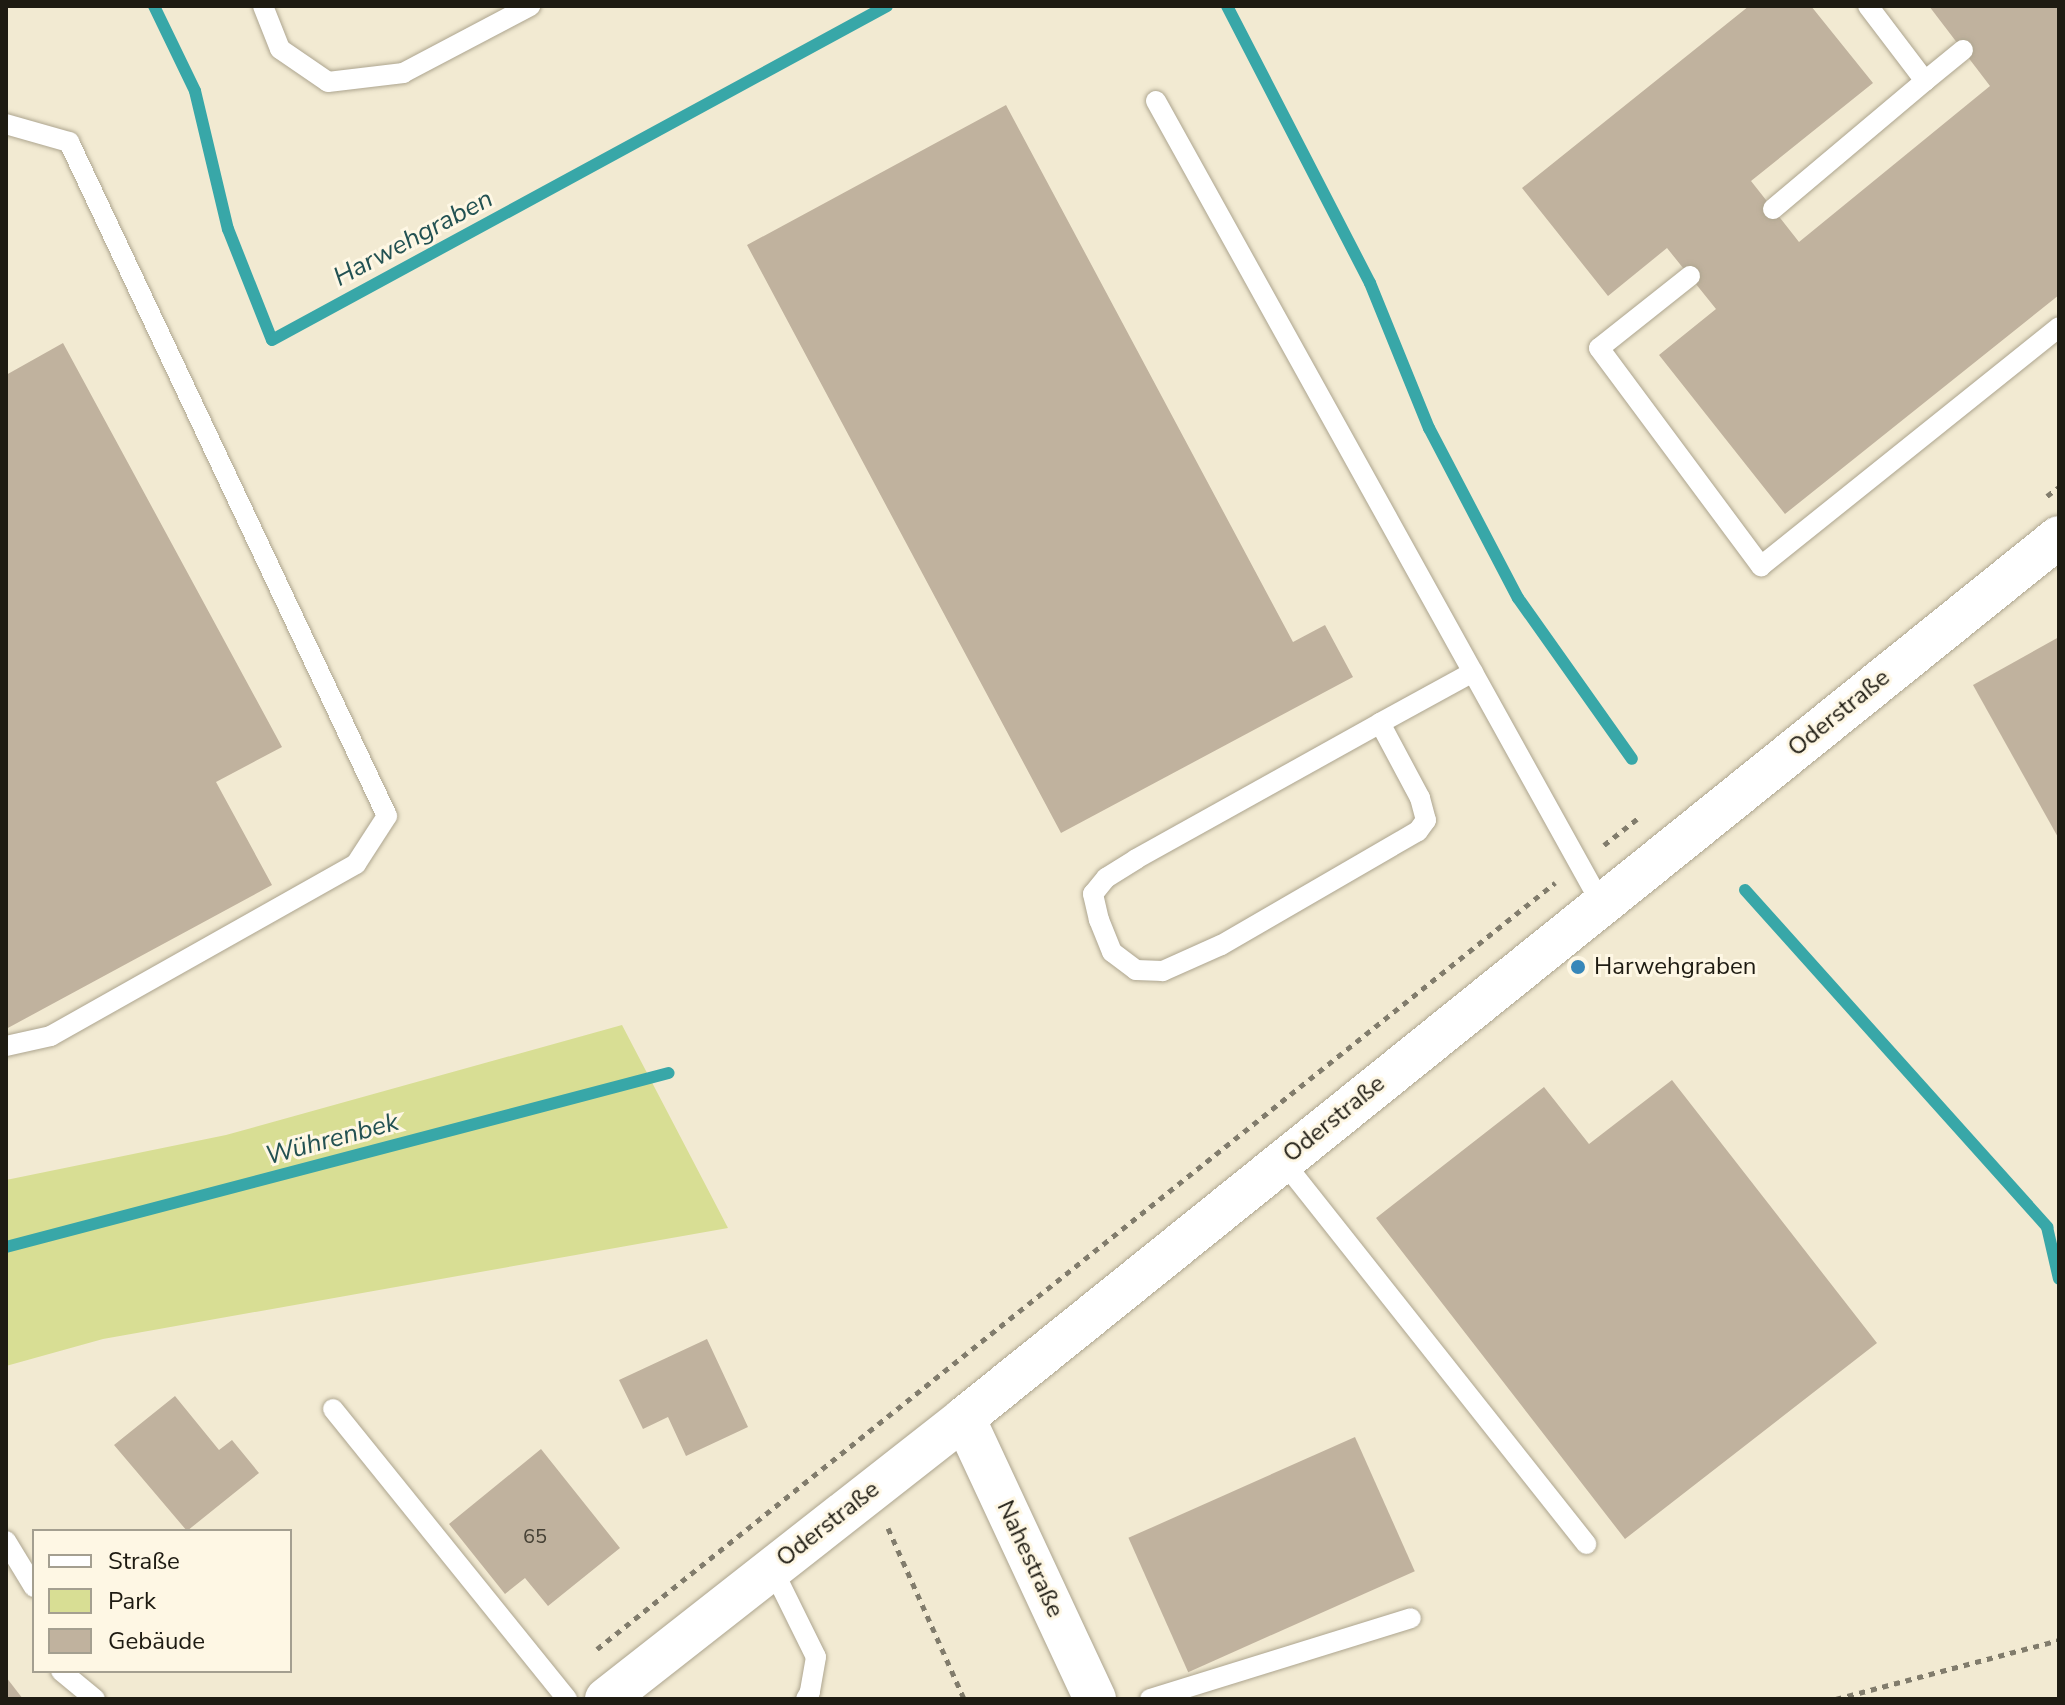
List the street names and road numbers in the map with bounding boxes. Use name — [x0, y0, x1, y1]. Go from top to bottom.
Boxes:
street label: Oderstraße — [1782, 663, 1896, 763]
street label: Oderstraße — [1277, 1069, 1391, 1169]
street label: Oderstraße — [771, 1475, 885, 1573]
street label: Nahestraße — [990, 1496, 1070, 1622]

